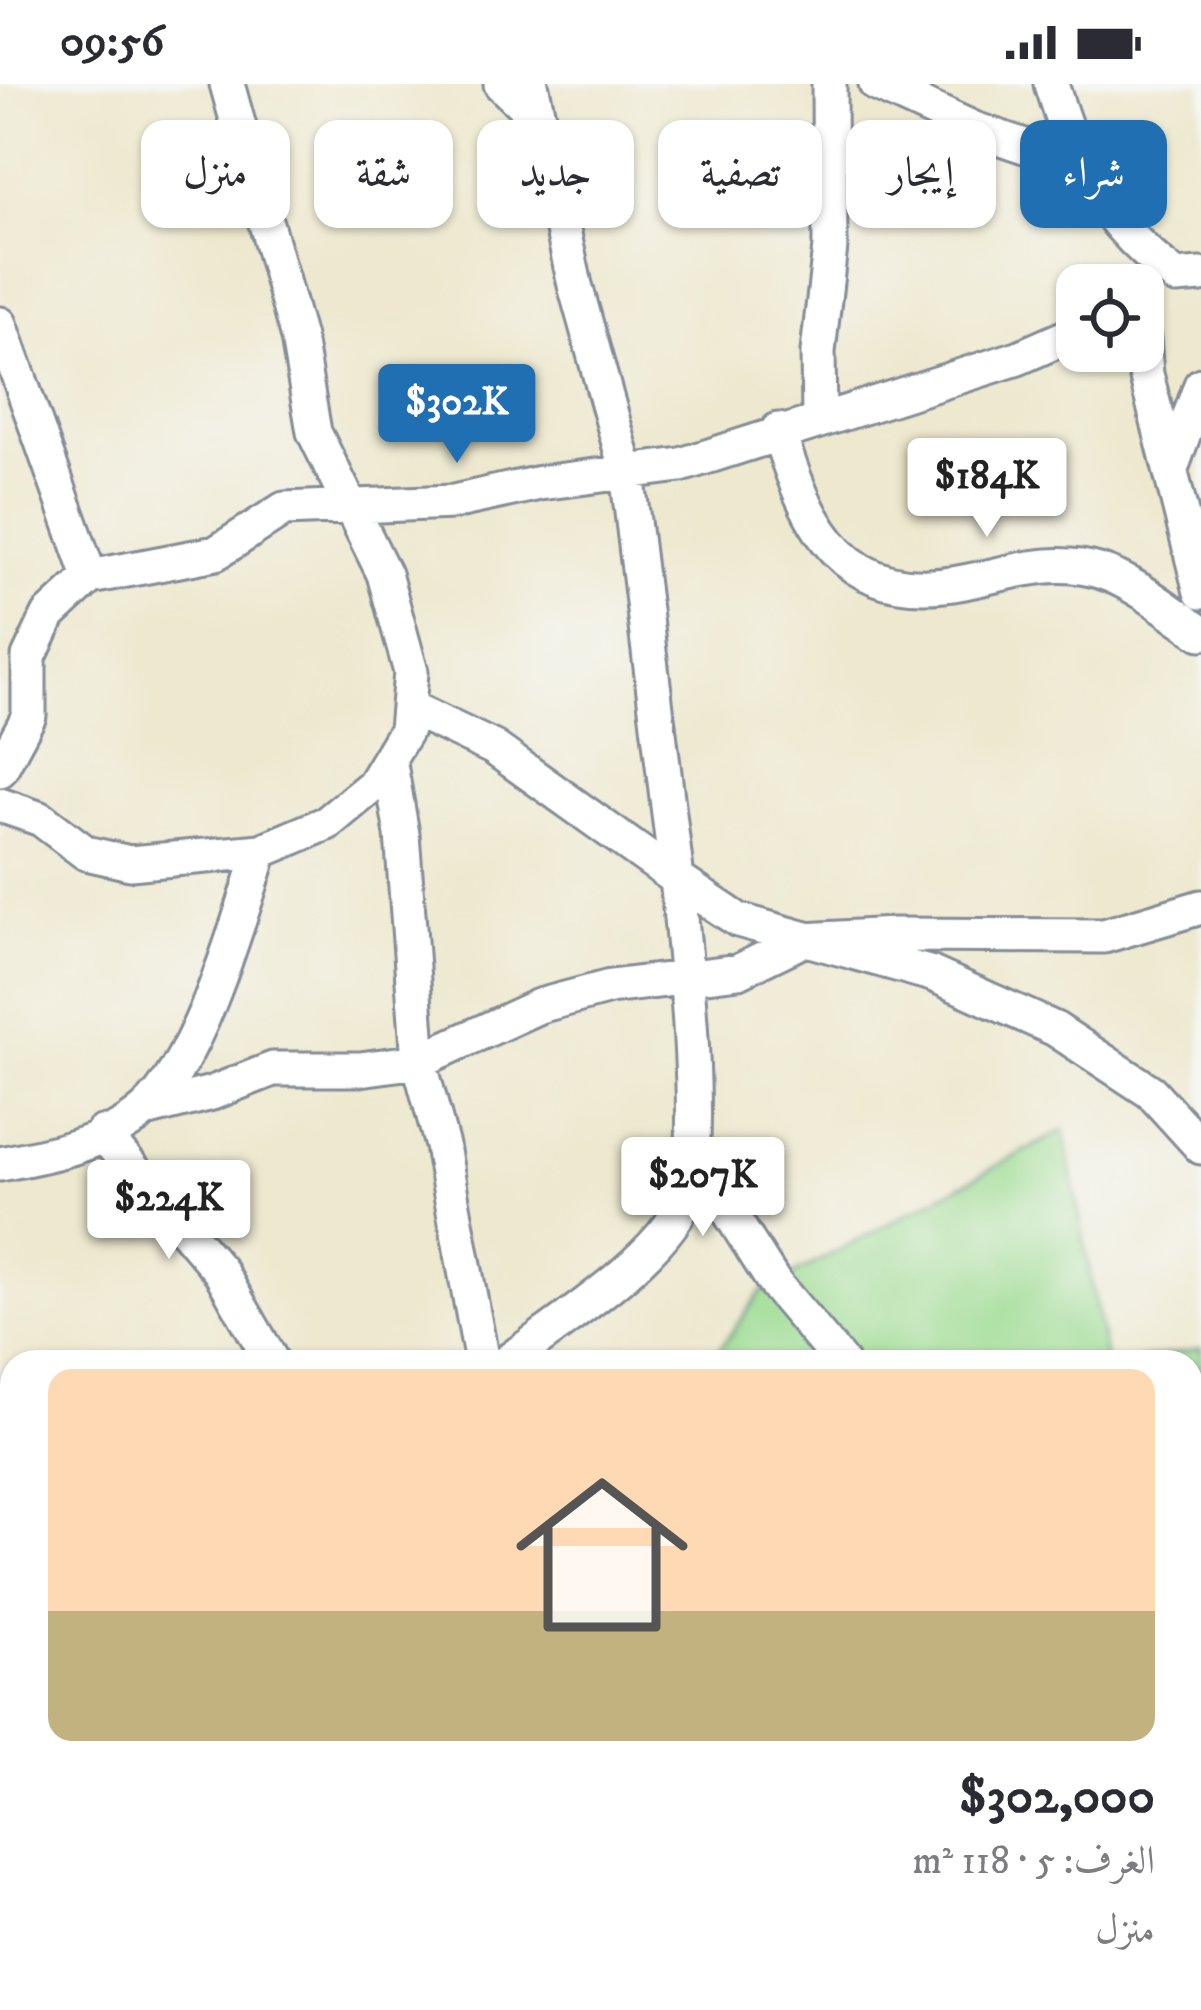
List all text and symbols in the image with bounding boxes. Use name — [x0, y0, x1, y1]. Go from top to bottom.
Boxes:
text: 09:56 — [60, 14, 164, 70]
chip: منزل — [141, 120, 290, 228]
chip: شقة — [314, 120, 453, 228]
chip: جديد — [477, 120, 634, 228]
chip: تصفية — [658, 120, 822, 228]
chip: إيجار — [846, 120, 996, 228]
chip: شراء — [1020, 120, 1167, 228]
map controls — [1056, 264, 1164, 372]
button: locate — [1056, 264, 1164, 372]
pin: $302K — [373, 364, 541, 466]
text: $302K — [405, 378, 509, 427]
pin: $184K — [903, 438, 1071, 540]
text: $184K — [935, 452, 1039, 501]
pin: $207K — [619, 1137, 787, 1239]
text: $207K — [648, 1151, 758, 1200]
pin: $224K — [85, 1160, 253, 1262]
text: $224K — [114, 1174, 224, 1223]
icon: home — [494, 1447, 710, 1663]
text: $302,000 — [959, 1765, 1155, 1829]
text: الغرف: 5 · 118 m² — [912, 1837, 1155, 1886]
text: منزل — [1095, 1906, 1155, 1955]

